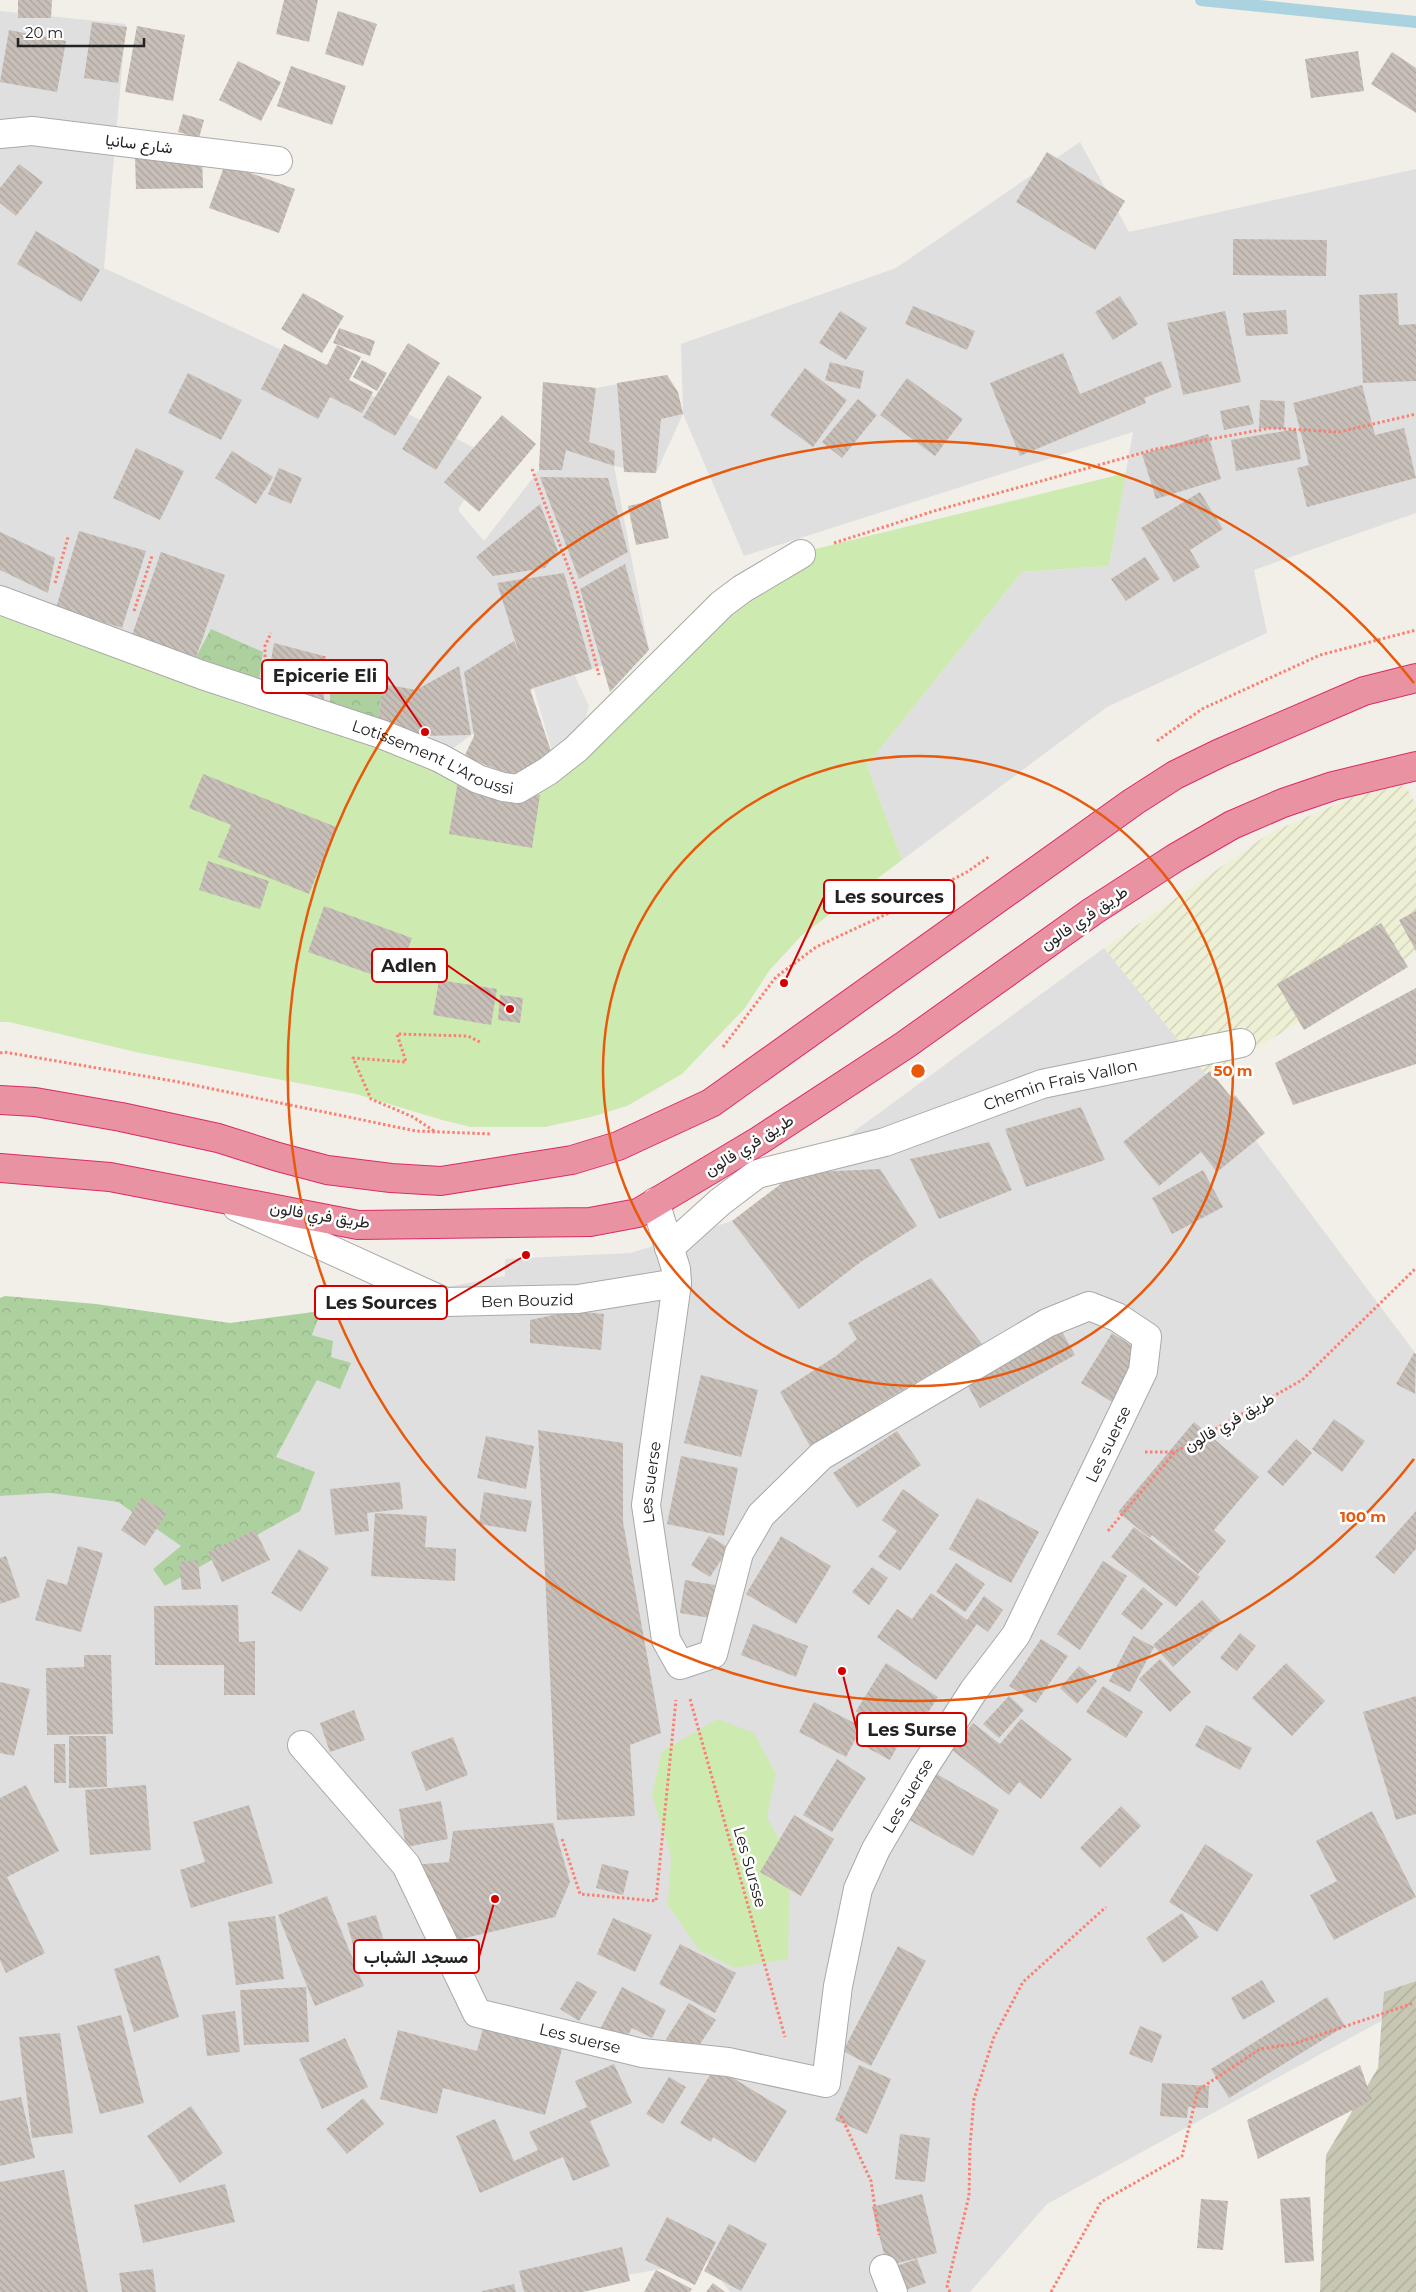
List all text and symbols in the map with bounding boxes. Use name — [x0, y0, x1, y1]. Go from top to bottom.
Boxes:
scale bar — [18, 15, 144, 47]
text: 20 m — [25, 23, 63, 42]
street label: شارع سانيا — [104, 130, 174, 160]
callout: Epicerie Eli — [262, 660, 387, 693]
text: Epicerie Eli — [273, 665, 377, 687]
street label: Lotissement L'Aroussi — [350, 716, 515, 798]
callout: Les sources — [824, 880, 954, 913]
street label: طريق فري فالون — [1037, 882, 1133, 957]
text: Les sources — [834, 886, 944, 908]
callout: Adlen — [372, 949, 447, 982]
text: Adlen — [380, 955, 437, 977]
street label: Chemin Frais Vallon — [981, 1055, 1139, 1114]
text: 50 m — [1213, 1061, 1253, 1080]
centre of rings — [909, 1062, 927, 1080]
street label: طريق فري فالون — [701, 1110, 799, 1183]
street label: طريق فري فالون — [268, 1198, 371, 1236]
callout: Les Sources — [315, 1286, 447, 1319]
street label: Ben Bouzid — [481, 1290, 574, 1311]
text: Les Sources — [325, 1292, 437, 1314]
street label: طريق فري فالون — [1180, 1388, 1280, 1459]
street label: Les suerse — [1081, 1402, 1134, 1486]
street label: Les suerse — [637, 1440, 664, 1525]
text: 100 m — [1340, 1507, 1386, 1526]
callout: Les Surse — [857, 1713, 966, 1746]
text: Les Surse — [867, 1719, 957, 1741]
street label: Les suerse — [878, 1755, 937, 1836]
street label: Les Sursse — [729, 1824, 771, 1910]
callout: مسجد الشباب — [354, 1940, 479, 1973]
text: مسجد الشباب — [364, 1946, 469, 1968]
street label: Les suerse — [537, 2019, 623, 2057]

